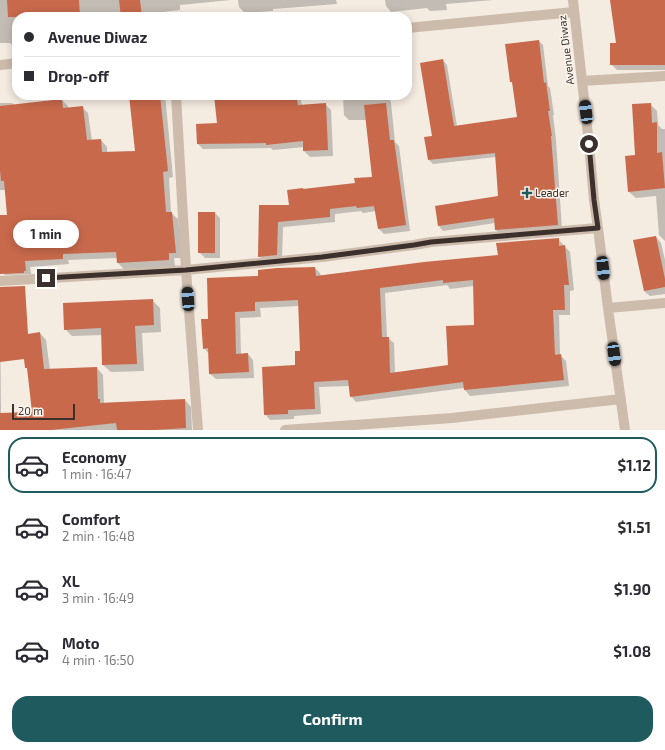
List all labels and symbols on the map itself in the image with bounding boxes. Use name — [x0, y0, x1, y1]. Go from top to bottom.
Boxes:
street label: Avenue Diwaz — [555, 14, 576, 86]
car — [579, 99, 593, 125]
route start — [580, 135, 598, 153]
place label: Leader — [535, 186, 570, 199]
marker: Leader — [522, 188, 532, 198]
callout: 1 min — [13, 220, 79, 248]
car — [596, 255, 610, 281]
route end — [37, 269, 55, 287]
car — [181, 287, 195, 311]
car — [606, 341, 622, 367]
scale bar — [12, 402, 75, 421]

